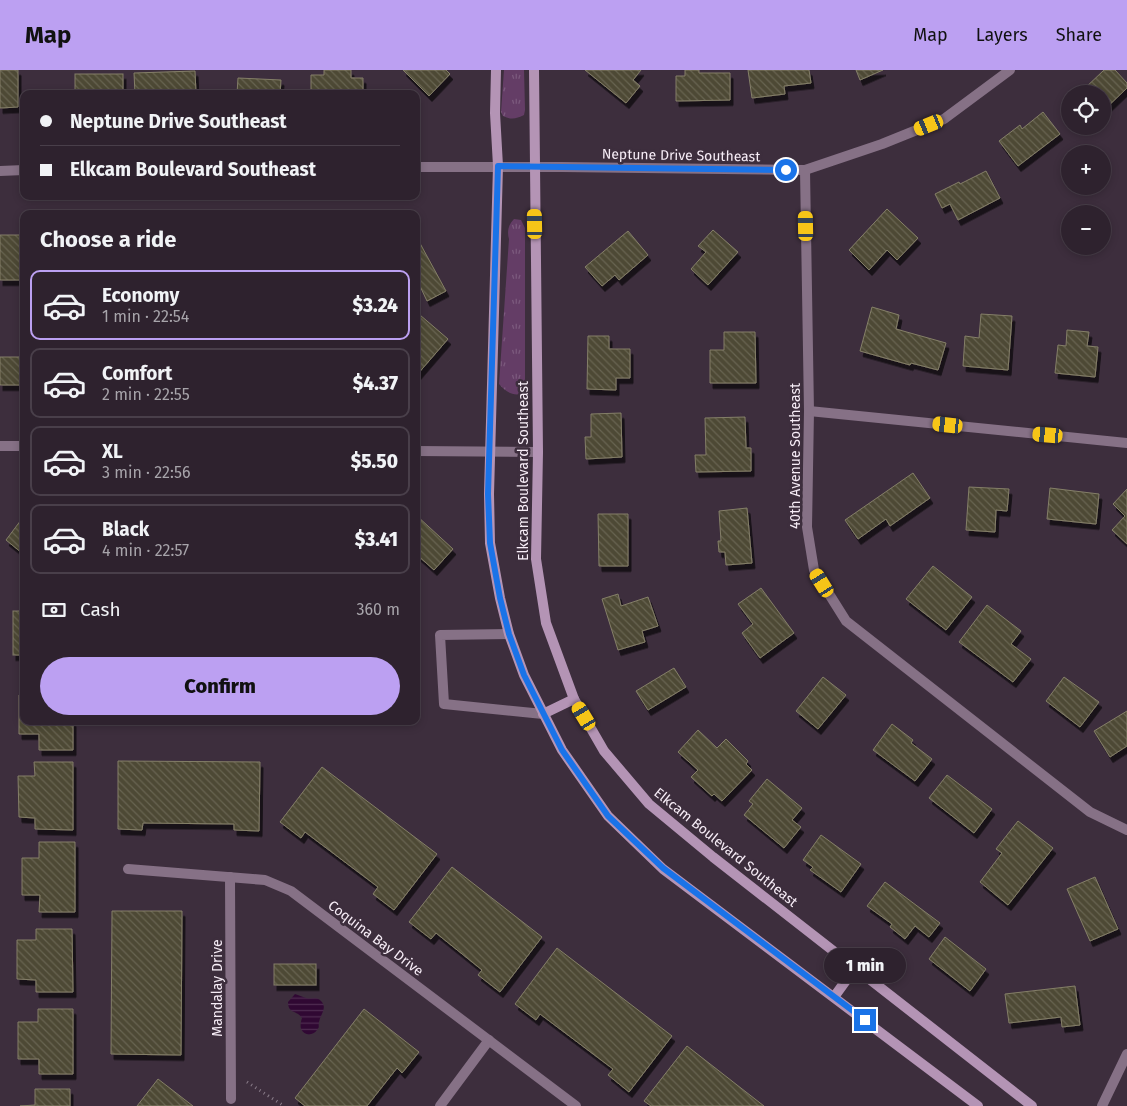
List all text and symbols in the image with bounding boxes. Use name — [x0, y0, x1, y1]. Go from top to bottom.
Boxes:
text: Map — [25, 21, 71, 49]
text: Map — [913, 24, 948, 46]
text: Layers — [976, 24, 1028, 46]
text: Share — [1056, 24, 1102, 46]
map controls — [1061, 85, 1111, 255]
button: locate — [1061, 85, 1111, 135]
text: Neptune Drive Southeast — [70, 110, 287, 133]
car — [912, 112, 945, 138]
button: + — [1061, 145, 1111, 195]
street label: Neptune Drive Southeast — [602, 146, 761, 165]
text: Elkcam Boulevard Southeast — [70, 158, 316, 181]
route start — [775, 159, 797, 181]
button: − — [1061, 205, 1111, 255]
car — [527, 209, 542, 239]
car — [798, 211, 813, 241]
text: Choose a ride — [40, 226, 176, 253]
icon: car — [42, 283, 87, 328]
text: Economy — [102, 284, 179, 307]
text: $3.24 — [353, 294, 398, 317]
text: 1 min · 22:54 — [102, 307, 189, 326]
icon: car — [42, 361, 87, 406]
text: Comfort — [102, 362, 172, 385]
text: $4.37 — [353, 372, 398, 395]
street label: Elkcam Boulevard Southeast — [515, 380, 532, 561]
street label: 40th Avenue Southeast — [787, 382, 804, 529]
text: 2 min · 22:55 — [102, 385, 190, 404]
car — [932, 416, 963, 434]
car — [1032, 426, 1063, 444]
icon: car — [42, 439, 87, 484]
text: XL — [102, 440, 123, 463]
text: $5.50 — [351, 450, 398, 473]
text: 3 min · 22:56 — [102, 463, 190, 482]
icon: car — [42, 517, 87, 562]
text: Black — [102, 518, 149, 541]
text: $3.41 — [355, 528, 398, 551]
text: 4 min · 22:57 — [102, 541, 189, 560]
car — [807, 566, 836, 600]
icon: cash — [40, 596, 68, 624]
text: Cash — [80, 598, 121, 621]
text: 360 m — [357, 600, 400, 619]
button: Confirm — [40, 657, 400, 715]
car — [569, 699, 598, 733]
street label: Elkcam Boulevard Southeast — [650, 784, 802, 911]
street label: Coquina Bay Drive — [325, 897, 427, 980]
street label: Mandalay Drive — [209, 939, 226, 1037]
callout: 1 min — [824, 948, 906, 982]
text: 1 min — [846, 956, 884, 975]
route end — [854, 1009, 876, 1031]

